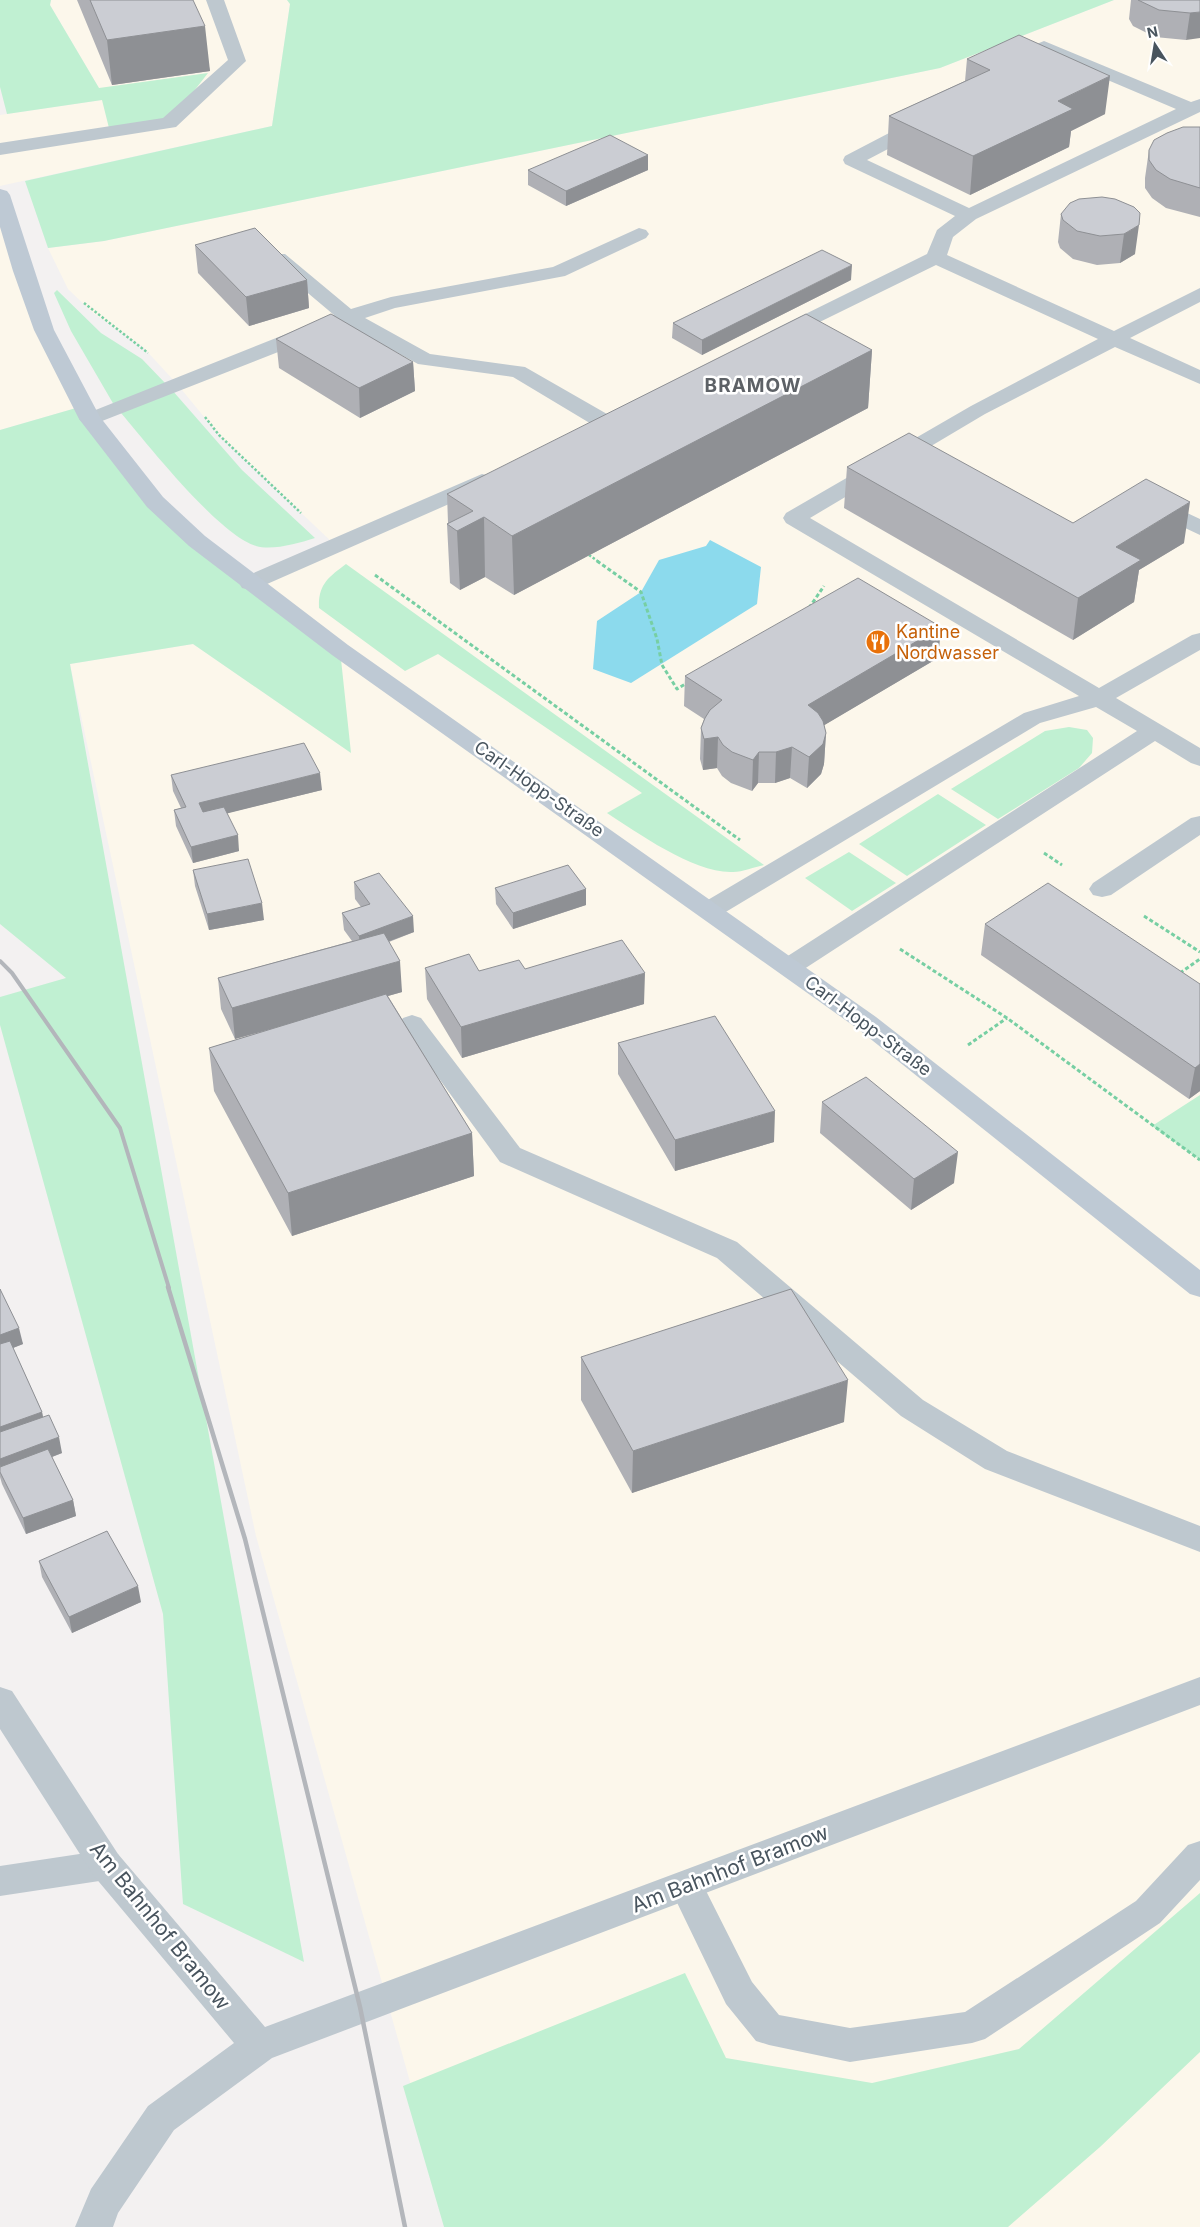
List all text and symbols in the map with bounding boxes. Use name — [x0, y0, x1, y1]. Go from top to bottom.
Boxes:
north arrow — [1130, 20, 1180, 70]
text: N — [1145, 22, 1159, 41]
district label: BRAMOW — [705, 374, 801, 397]
place label: Kantine Nordwasser — [896, 621, 999, 663]
restaurant icon: Kantine Nordwasser — [865, 629, 891, 655]
street label: Carl-Hopp-Straße — [470, 736, 608, 841]
street label: Carl-Hopp-Straße — [801, 971, 936, 1080]
street label: Am Bahnhof Bramow — [628, 1819, 832, 1918]
street label: Am Bahnhof Bramow — [85, 1837, 236, 2015]

